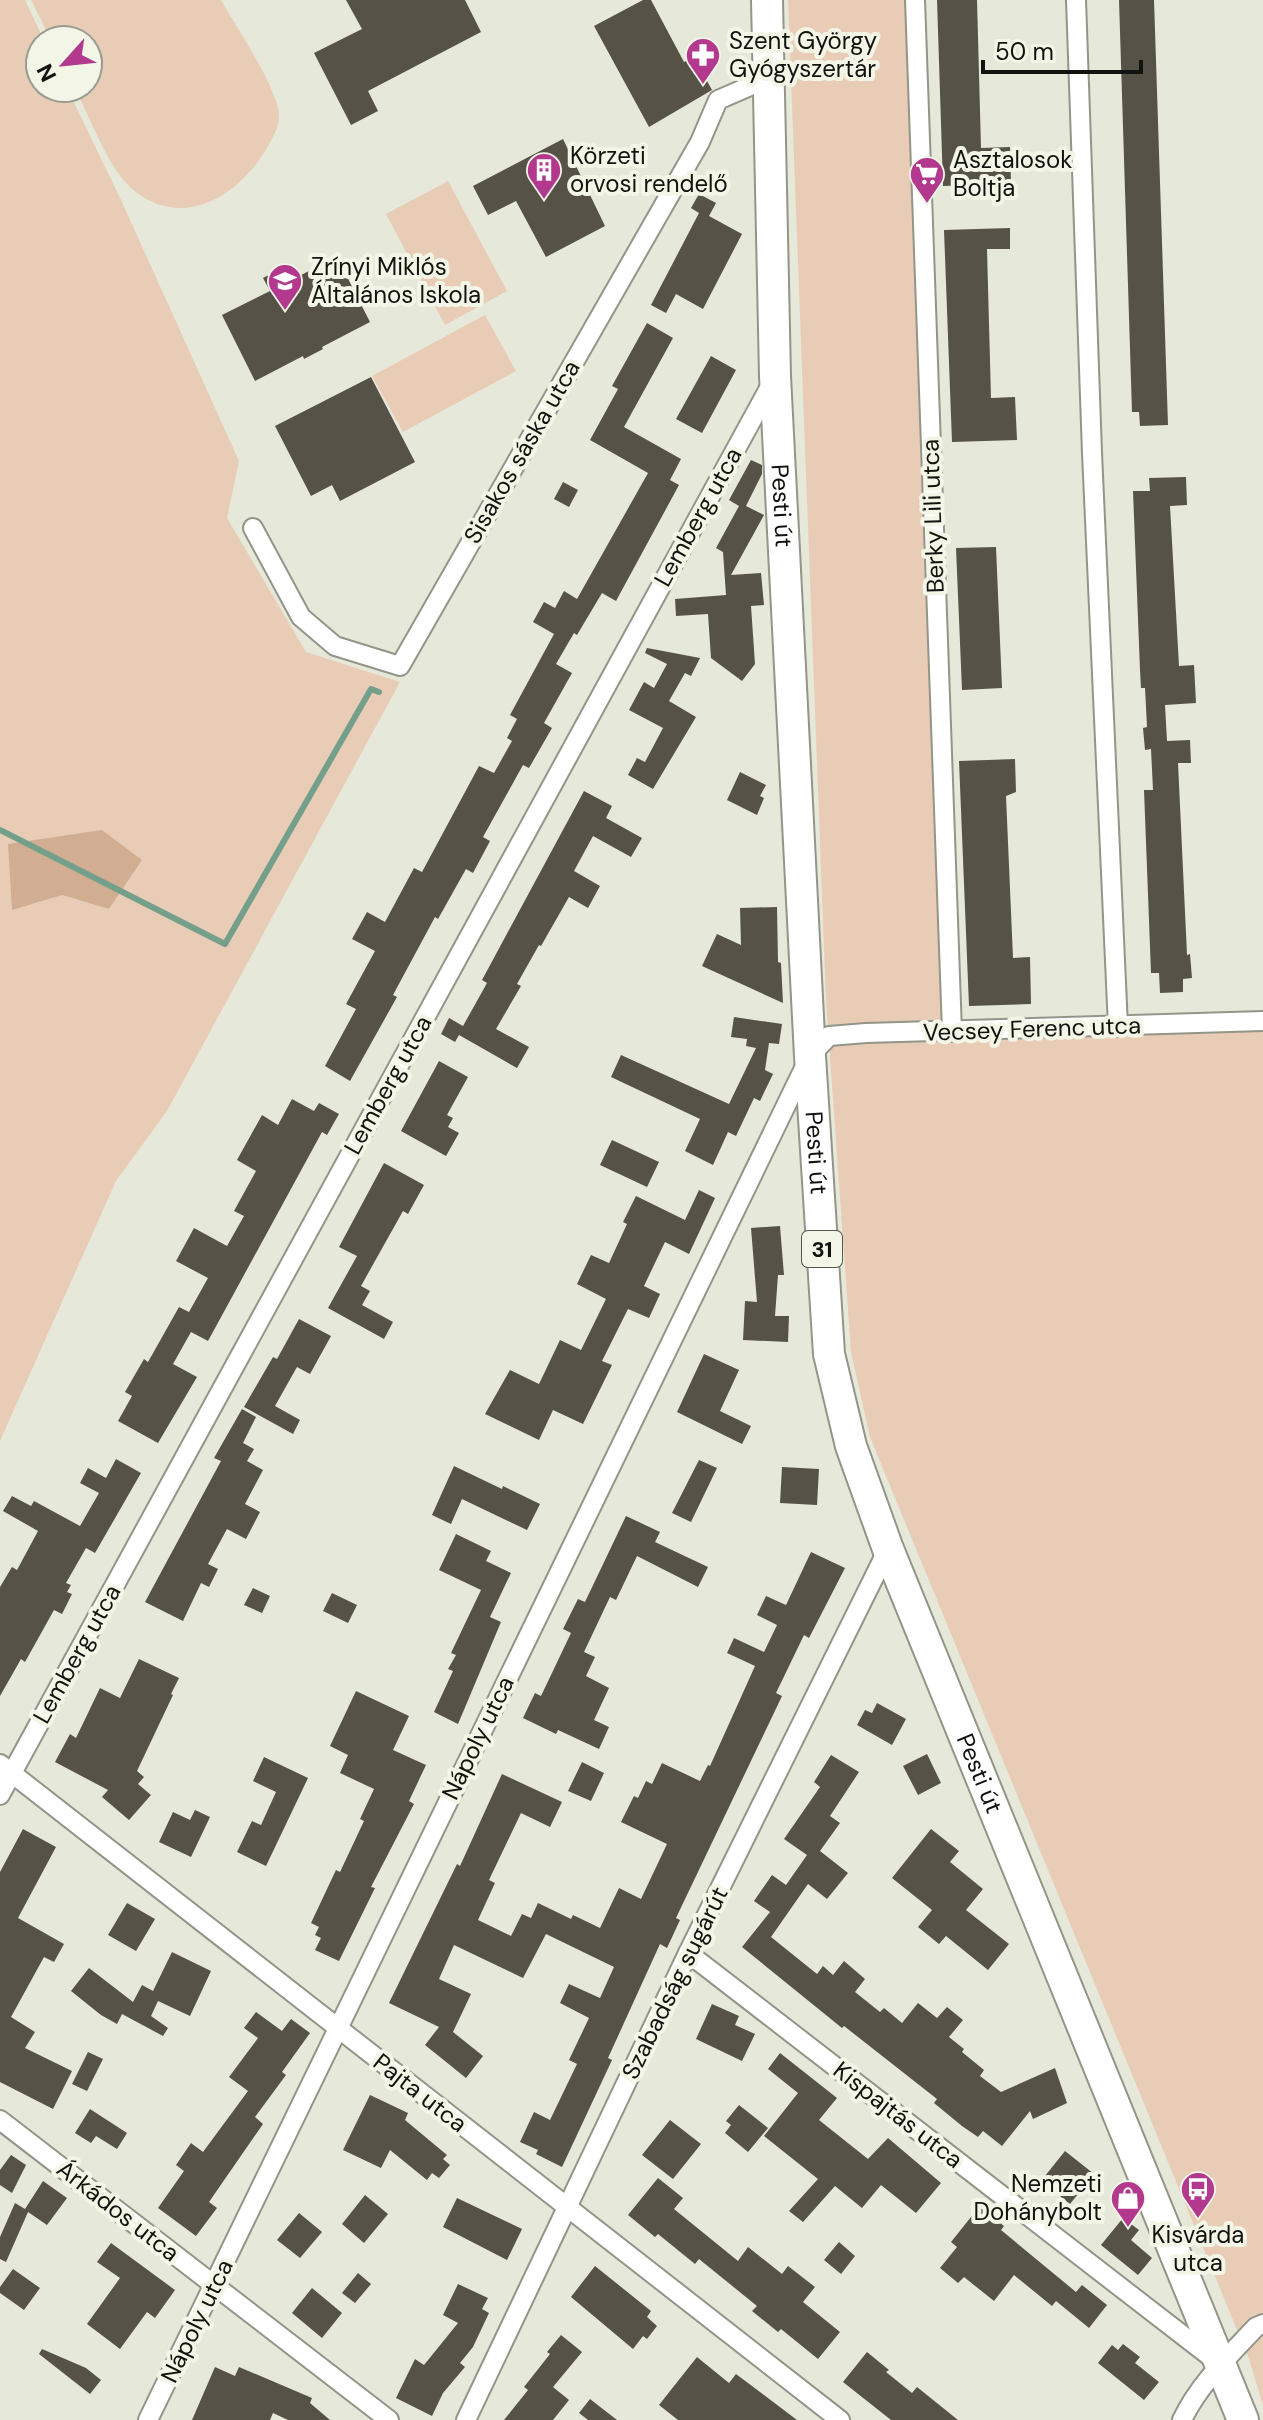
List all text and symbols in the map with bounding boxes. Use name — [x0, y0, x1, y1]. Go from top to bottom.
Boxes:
north arrow — [24, 24, 104, 104]
scale bar — [983, 24, 1141, 74]
place label: Szent György Gyógyszertár — [729, 25, 877, 84]
pharmacy icon: Szent György Gyógyszertár — [684, 36, 722, 86]
text: 50 m — [995, 36, 1054, 67]
text: N — [30, 59, 63, 87]
place label: Körzeti orvosi rendelő — [570, 140, 728, 199]
place label: Asztalosok Boltja — [953, 144, 1072, 203]
building icon: Körzeti orvosi rendelő — [525, 151, 563, 201]
supermarket icon: Asztalosok Boltja — [908, 155, 946, 205]
place label: Zrínyi Miklós Általános Iskola — [311, 251, 481, 310]
school or university icon: Zrínyi Miklós Általános Iskola — [266, 262, 304, 312]
street label: Sisakos sáska utca — [456, 354, 587, 549]
street label: Berky Lili utca — [914, 438, 951, 594]
street label: Lemberg utca — [647, 442, 748, 592]
street label: Pesti út — [765, 463, 800, 548]
street label: Vecsey Ferenc utca — [922, 1009, 1142, 1048]
street label: Lemberg utca — [337, 1010, 438, 1160]
street label: Pesti út — [799, 1110, 835, 1195]
road number: 31 — [802, 1231, 842, 1267]
street label: Lemberg utca — [26, 1579, 127, 1729]
street label: Nápoly utca — [434, 1671, 521, 1805]
street label: Pesti út — [950, 1729, 1010, 1818]
street label: Szabadság sugárút — [615, 1881, 735, 2084]
street label: Pajta utca — [367, 2046, 473, 2139]
street label: Kispajtás utca — [827, 2054, 969, 2175]
street label: Árkádos utca — [51, 2153, 186, 2268]
place label: Nemzeti Dohánybolt — [974, 2168, 1102, 2227]
bus stop icon: Kisvárda utca — [1179, 2170, 1217, 2220]
shop icon: Nemzeti Dohánybolt — [1109, 2179, 1147, 2229]
place label: Kisvárda utca — [1152, 2219, 1244, 2278]
street label: Nápoly utca — [153, 2254, 240, 2388]

